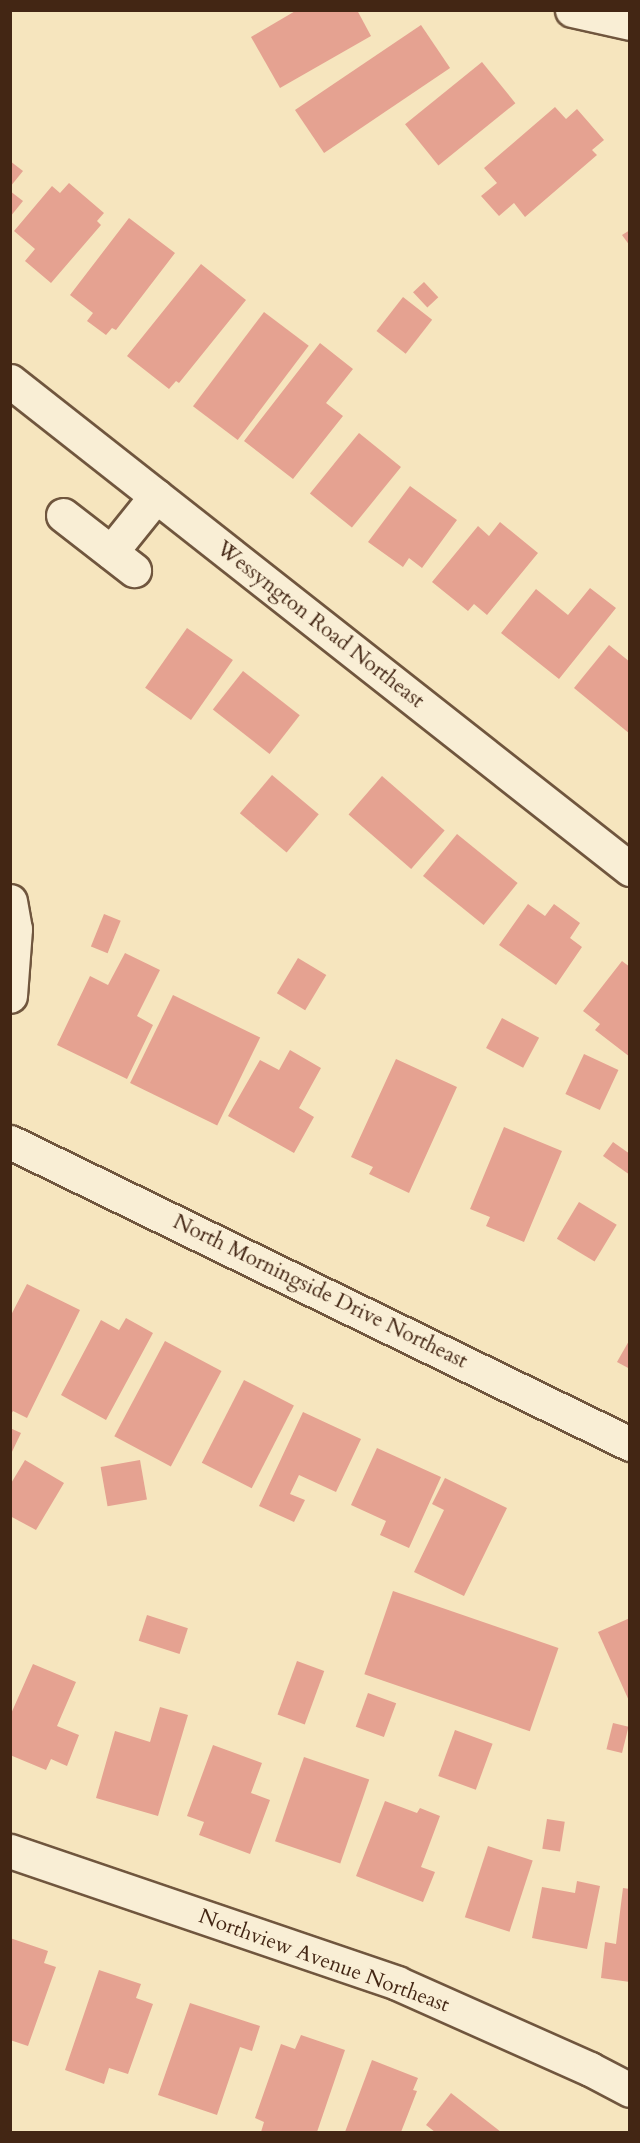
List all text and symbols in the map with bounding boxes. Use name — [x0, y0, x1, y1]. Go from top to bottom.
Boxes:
street label: Wessyngton Road Northeast — [211, 536, 429, 714]
street label: North Morningside Drive Northeast — [169, 1210, 471, 1374]
street label: Northview Avenue Northeast — [195, 1904, 453, 2018]

